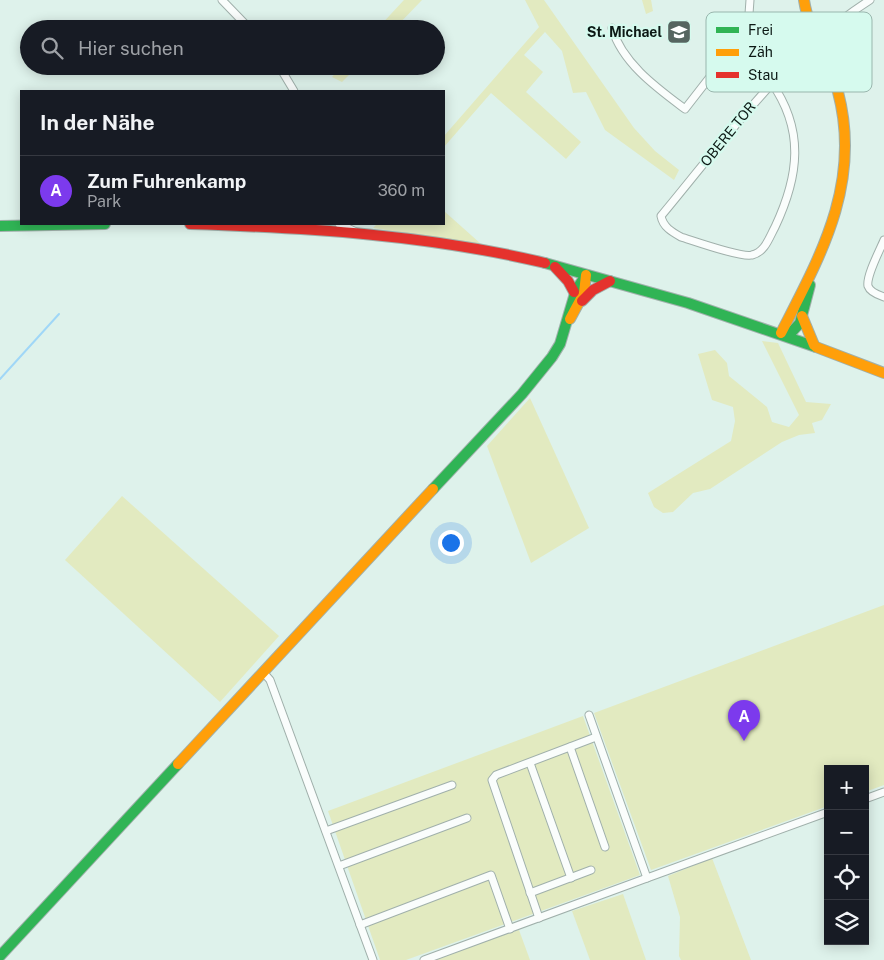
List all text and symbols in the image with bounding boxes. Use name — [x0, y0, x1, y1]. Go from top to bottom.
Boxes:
legend — [706, 12, 872, 92]
school or university icon: St. Michael — [666, 19, 692, 45]
search box — [20, 20, 445, 75]
text: Frei — [748, 22, 773, 38]
place label: St. Michael — [587, 24, 662, 40]
icon: search — [38, 34, 66, 62]
text: Hier suchen — [78, 37, 184, 59]
text: Zäh — [748, 44, 773, 60]
text: Stau — [748, 67, 778, 83]
street label: OBERE TOR — [697, 99, 759, 169]
text: In der Nähe — [40, 110, 155, 135]
text: Zum Fuhrenkamp — [87, 170, 246, 192]
text: A — [50, 181, 62, 200]
text: 360 m — [378, 181, 425, 200]
text: Park — [87, 192, 121, 211]
your location — [438, 530, 464, 556]
pin: A — [728, 700, 760, 741]
map controls — [824, 765, 869, 945]
button: + — [824, 765, 869, 810]
button: − — [824, 810, 869, 855]
button: locate — [824, 855, 869, 900]
button: layers — [824, 900, 869, 945]

